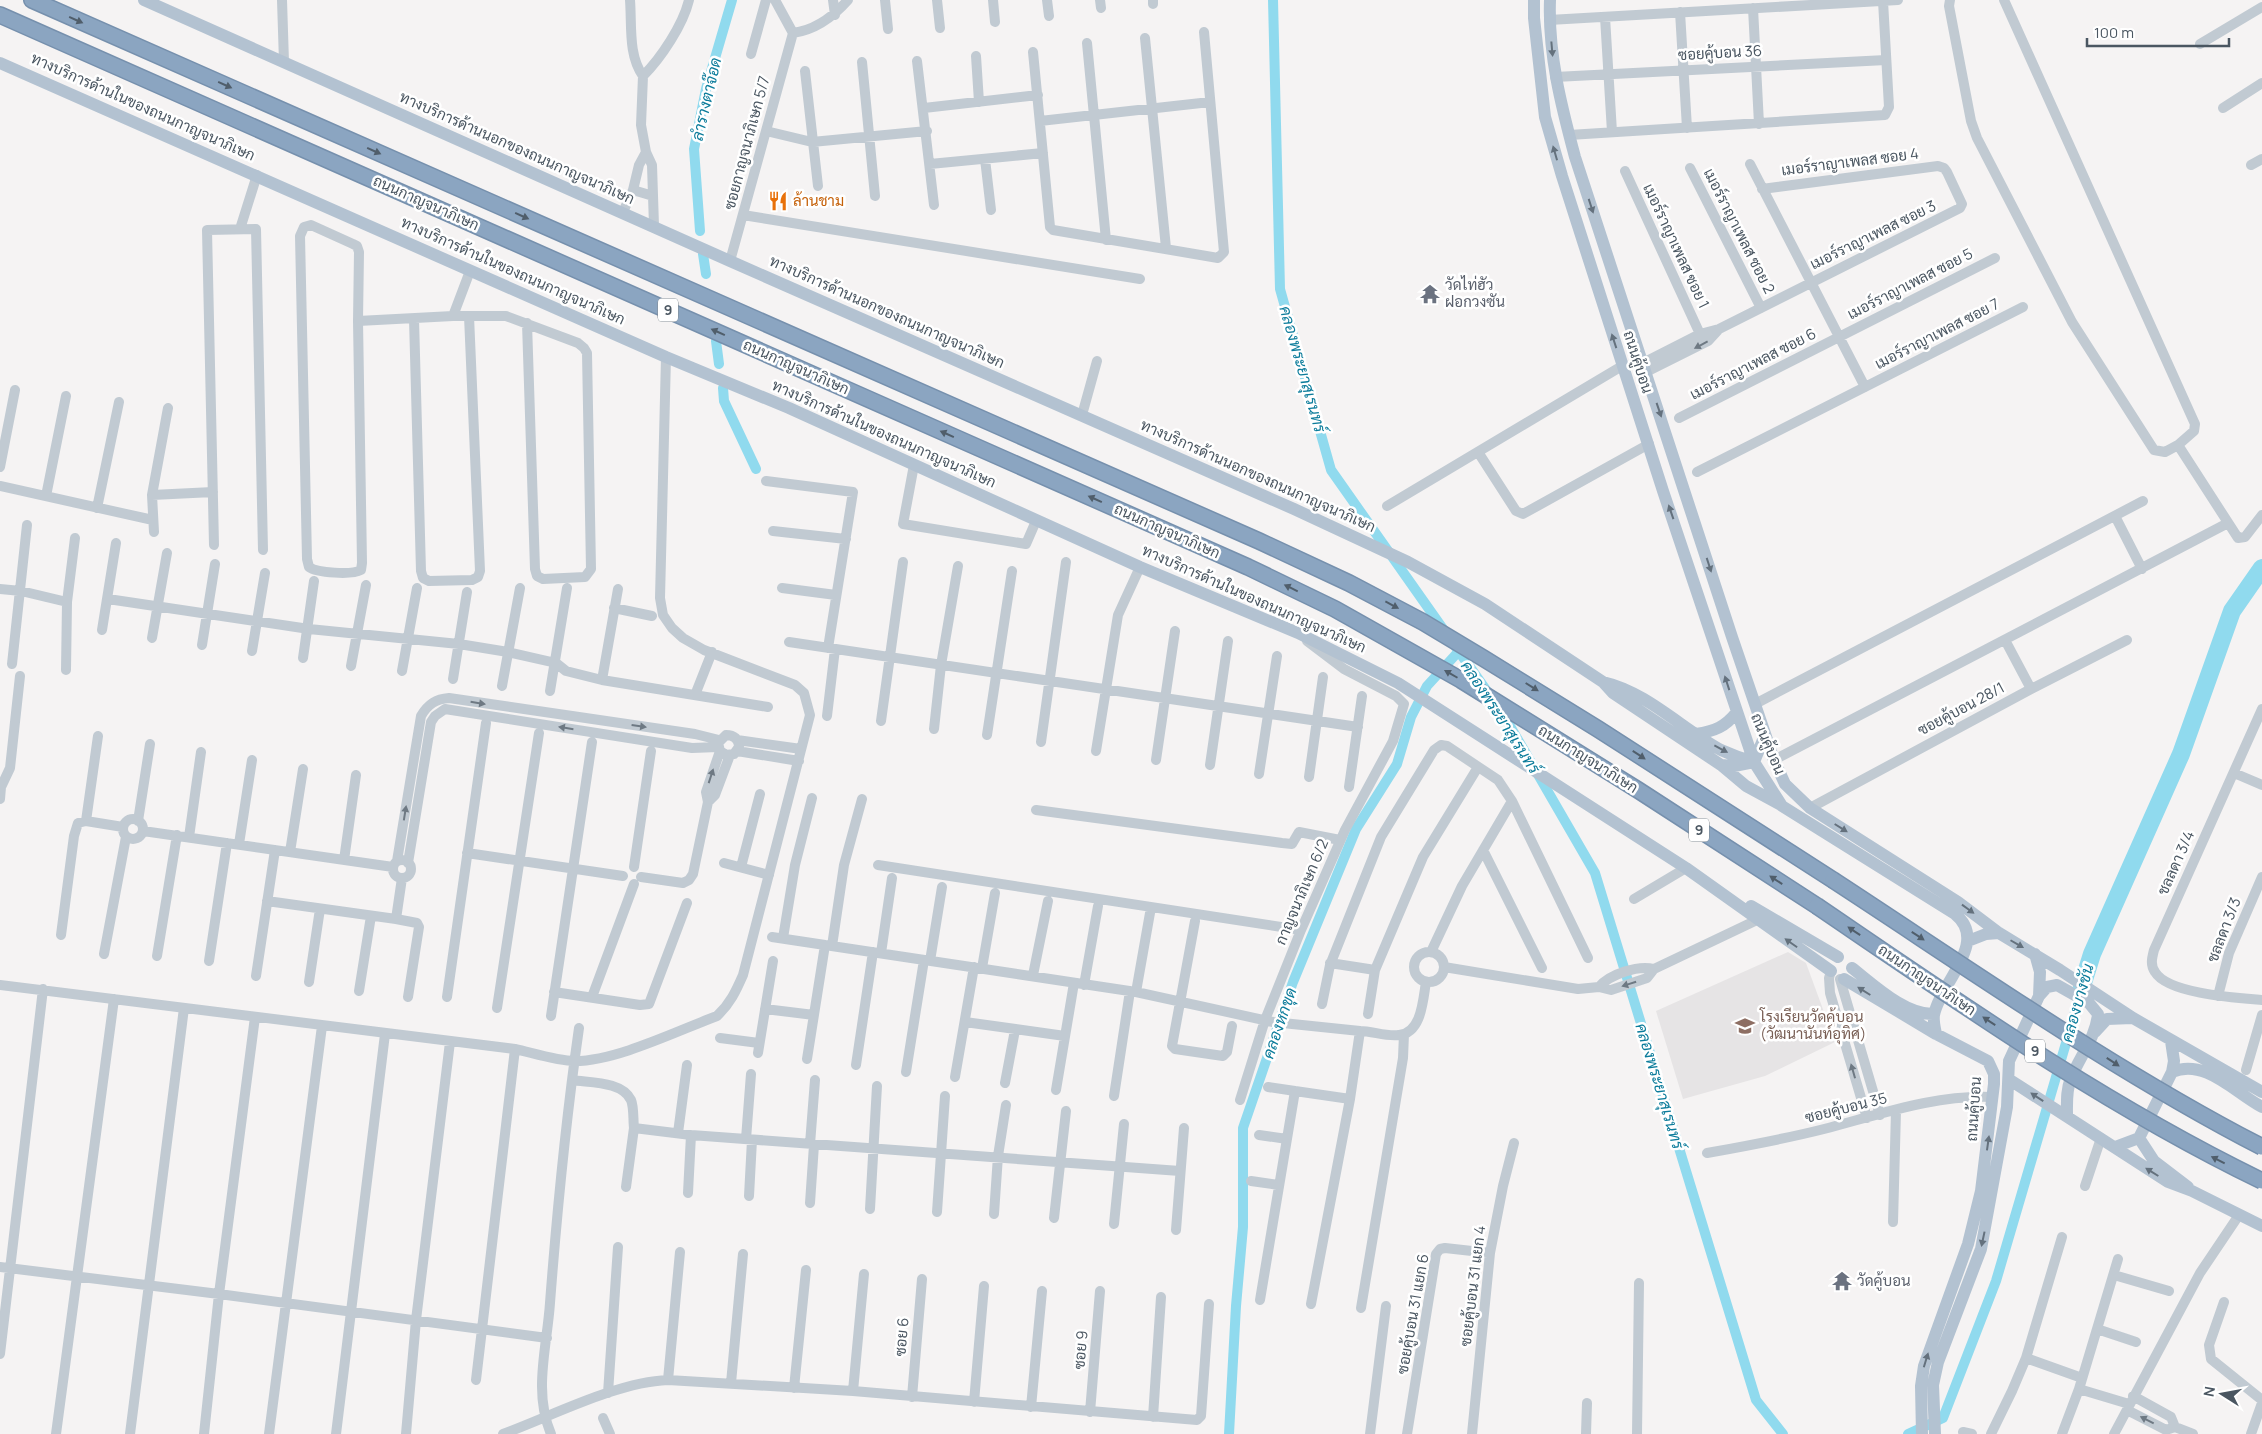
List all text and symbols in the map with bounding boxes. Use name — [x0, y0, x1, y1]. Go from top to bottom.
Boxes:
scale bar — [2087, 15, 2230, 47]
one-way arrow — [69, 16, 83, 24]
text: 100 m — [2094, 22, 2134, 43]
street label: ซอยคู้บอน 36 — [1677, 40, 1763, 65]
one-way arrow — [1548, 41, 1556, 57]
street label: ทางบริการด้านในของถนนกาญจนาภิเษก — [28, 47, 259, 166]
water label: ลำรางตาจ๊อด — [686, 55, 726, 143]
street label: ซอยกาญจนาภิเษก 5/7 — [719, 74, 774, 212]
one-way arrow — [218, 82, 232, 90]
street label: ทางบริการด้านนอกของถนนกาญจนาภิเษก — [397, 88, 637, 208]
street label: เมอร์ราญาเพลส ซอย 4 — [1780, 143, 1920, 180]
one-way arrow — [1551, 145, 1559, 160]
one-way arrow — [367, 147, 381, 155]
street label: เมอร์ราญาเพลส ซอย 2 — [1699, 164, 1780, 297]
street label: ถนนกาญจนาภิเษก — [370, 172, 482, 234]
street label: เมอร์ราญาเพลส ซอย 1 — [1638, 180, 1715, 312]
restaurant icon: ล้านชาม — [767, 190, 789, 212]
place label: ล้านชาม — [793, 190, 844, 211]
street label: เมอร์ราญาเพลส ซอย 3 — [1806, 195, 1939, 274]
one-way arrow — [1588, 198, 1596, 213]
street label: ทางบริการด้านในของถนนกาญจนาภิเษก — [398, 211, 629, 330]
one-way arrow — [515, 213, 529, 221]
street label: เมอร์ราญาเพลส ซอย 5 — [1843, 243, 1976, 324]
street label: ทางบริการด้านนอกของถนนกาญจนาภิเษก — [767, 252, 1007, 372]
place label: วัดไท่ฮัว ฝอกวงซัน — [1445, 274, 1505, 312]
temple icon: วัดไท่ฮัว ฝอกวงซัน — [1419, 283, 1441, 305]
street label: เมอร์ราญาเพลส ซอย 7 — [1871, 293, 2003, 374]
road number: 9 — [658, 298, 678, 322]
water label: คลองพระยาสุเรนทร์ — [1273, 303, 1333, 437]
street label: เมอร์ราญาเพลส ซอย 6 — [1686, 323, 1819, 404]
one-way arrow — [711, 328, 725, 336]
street label: ถนนคู้บอน — [1618, 328, 1658, 396]
one-way arrow — [1610, 333, 1618, 348]
street label: ถนนกาญจนาภิเษก — [740, 336, 852, 398]
one-way arrow — [1693, 341, 1708, 349]
street label: ทางบริการด้านในของถนนกาญจนาภิเษก — [769, 374, 1000, 493]
one-way arrow — [1655, 403, 1663, 418]
street label: ทางบริการด้านนอกของถนนกาญจนาภิเษก — [1138, 416, 1378, 536]
one-way arrow — [940, 429, 954, 437]
one-way arrow — [1088, 495, 1102, 503]
street label: ถนนกาญจนาภิเษก — [1111, 500, 1223, 562]
one-way arrow — [1666, 504, 1674, 519]
street label: ทางบริการด้านในของถนนกาญจนาภิเษก — [1139, 539, 1370, 658]
one-way arrow — [1705, 557, 1713, 572]
one-way arrow — [1284, 584, 1298, 592]
one-way arrow — [1384, 601, 1399, 609]
water label: คลองพระยาสุเรนทร์ — [1455, 656, 1548, 780]
one-way arrow — [1444, 669, 1457, 678]
one-way arrow — [1723, 675, 1731, 690]
street label: ซอยคู้บอน 28/1 — [1914, 677, 2008, 740]
one-way arrow — [1525, 683, 1538, 692]
one-way arrow — [470, 699, 486, 707]
street label: ถนนคู้บอน — [1746, 710, 1791, 778]
street label: ถนนกาญจนาภิเษก — [1534, 719, 1642, 798]
one-way arrow — [631, 722, 647, 730]
one-way arrow — [558, 724, 574, 732]
one-way arrow — [1713, 745, 1728, 753]
one-way arrow — [1633, 750, 1646, 760]
one-way arrow — [708, 769, 716, 784]
one-way arrow — [402, 804, 410, 820]
road number: 9 — [1689, 818, 1709, 842]
one-way arrow — [1835, 823, 1848, 832]
street label: ชลลดา 3/4 — [2152, 827, 2199, 898]
street label: กาญจนาภิเษก 6/2 — [1270, 836, 1333, 948]
one-way arrow — [1769, 875, 1783, 885]
street label: ชลลดา 3/3 — [2202, 894, 2246, 965]
one-way arrow — [1961, 904, 1974, 915]
one-way arrow — [1847, 927, 1861, 936]
one-way arrow — [1911, 931, 1925, 940]
one-way arrow — [1784, 938, 1797, 948]
street label: ถนนกาญจนาภิเษก — [1874, 939, 1980, 1020]
one-way arrow — [2010, 939, 2024, 948]
water label: คลองบางชัน — [2055, 961, 2099, 1045]
one-way arrow — [1621, 981, 1636, 988]
water label: คลองหกขุด — [1257, 984, 1302, 1062]
one-way arrow — [1857, 986, 1870, 996]
place label: โรงเรียนวัดคู้บอน (วัฒนานันท์อุทิศ) — [1759, 1006, 1866, 1045]
school or university icon: โรงเรียนวัดคู้บอน (วัฒนานันท์อุทิศ) — [1734, 1015, 1756, 1037]
one-way arrow — [1983, 1017, 1996, 1026]
water label: คลองพระยาสุเรนทร์ — [1629, 1020, 1691, 1154]
road number: 9 — [2025, 1040, 2045, 1062]
one-way arrow — [2106, 1057, 2120, 1067]
one-way arrow — [1849, 1063, 1857, 1078]
street label: ถนนคู้บอน — [1961, 1076, 1986, 1142]
street label: ซอยคู้บอน 35 — [1803, 1087, 1889, 1128]
one-way arrow — [2031, 1092, 2044, 1101]
one-way arrow — [1984, 1135, 1992, 1151]
one-way arrow — [2211, 1156, 2225, 1164]
one-way arrow — [2145, 1167, 2158, 1177]
street label: ซอยคู้บอน 31 แยก 4 — [1455, 1224, 1490, 1348]
one-way arrow — [1979, 1232, 1987, 1247]
street label: ซอยคู้บอน 31 แยก 6 — [1392, 1252, 1433, 1376]
temple icon: วัดคู้บอน — [1831, 1270, 1853, 1292]
place label: วัดคู้บอน — [1857, 1270, 1911, 1291]
street label: ซอย 6 — [889, 1317, 914, 1357]
street label: ซอย 9 — [1068, 1330, 1093, 1370]
one-way arrow — [1923, 1353, 1931, 1368]
north arrow — [2197, 1369, 2247, 1419]
text: N — [2198, 1385, 2219, 1398]
one-way arrow — [2140, 1416, 2155, 1424]

